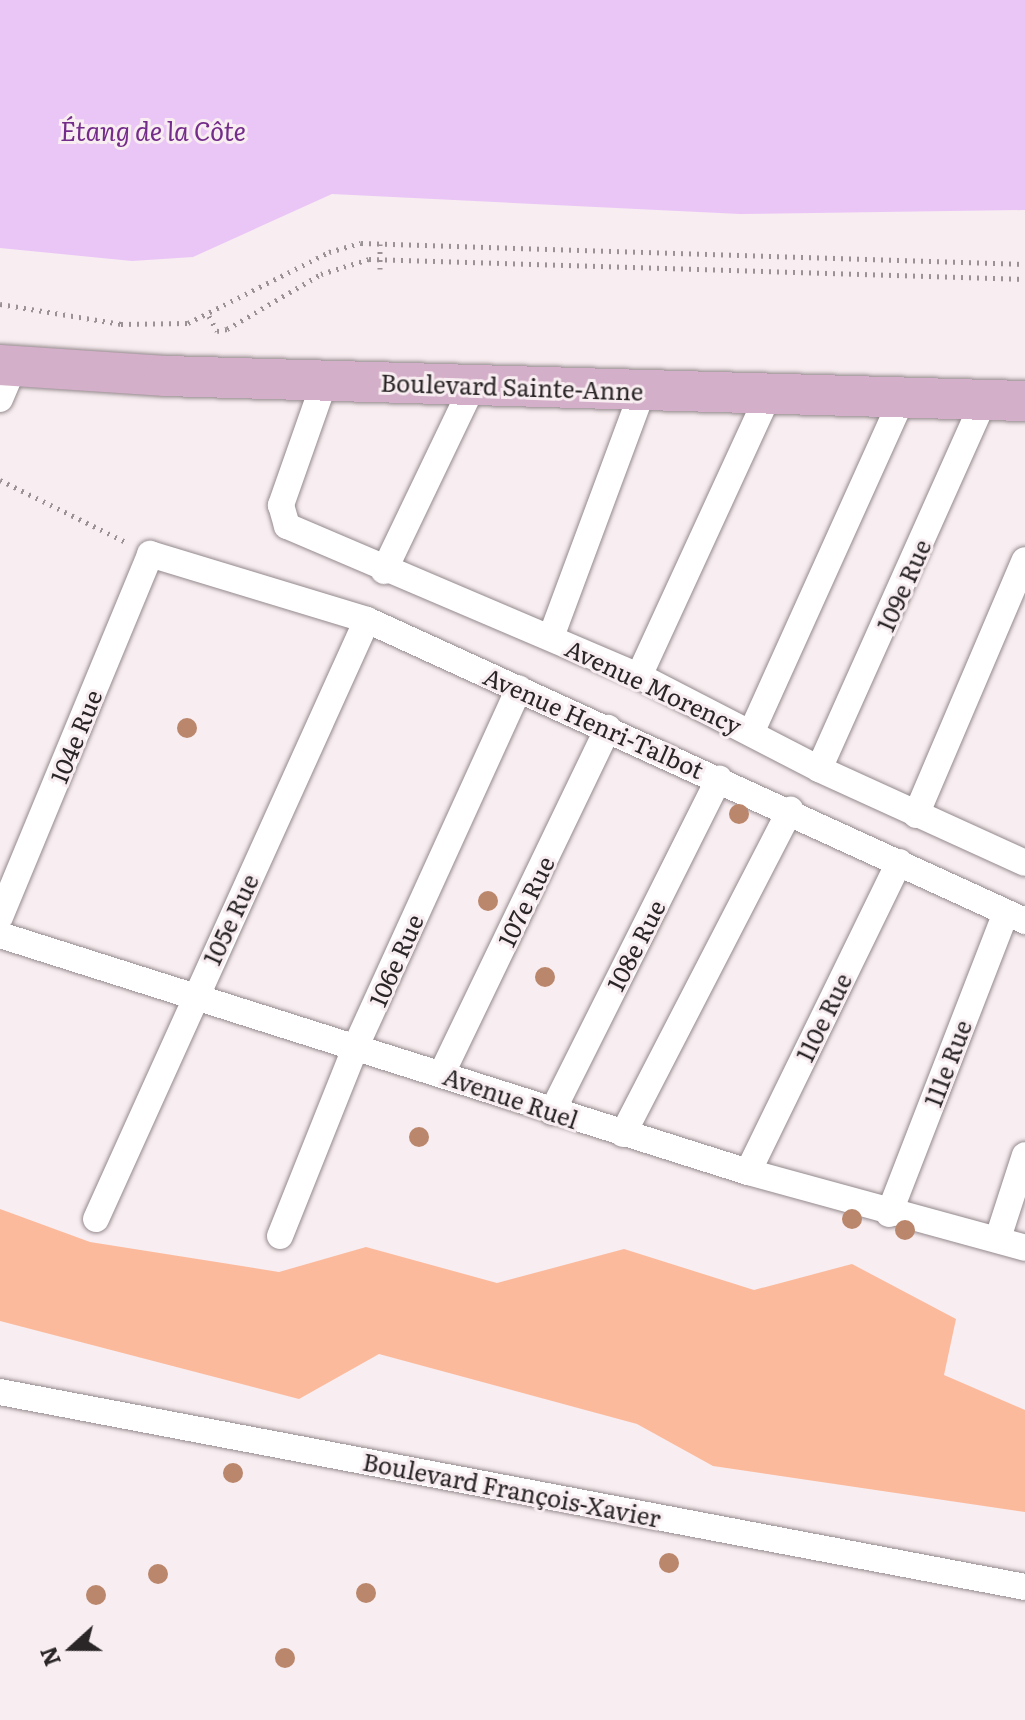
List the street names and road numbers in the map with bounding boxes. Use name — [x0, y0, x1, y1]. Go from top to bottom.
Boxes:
street label: Boulevard Sainte-Anne — [380, 367, 644, 405]
street label: 109e Rue — [870, 535, 936, 635]
street label: Avenue Morency — [561, 633, 747, 739]
street label: Avenue Henri-Talbot — [479, 660, 709, 784]
street label: 104e Rue — [43, 685, 107, 787]
street label: 107e Rue — [491, 851, 559, 951]
street label: 105e Rue — [196, 869, 264, 969]
street label: 108e Rue — [600, 895, 670, 995]
street label: 106e Rue — [362, 909, 428, 1011]
street label: 110e Rue — [789, 968, 857, 1066]
street label: 111e Rue — [917, 1016, 977, 1110]
street label: Avenue Ruel — [440, 1060, 582, 1134]
street label: Boulevard François-Xavier — [361, 1446, 663, 1532]

